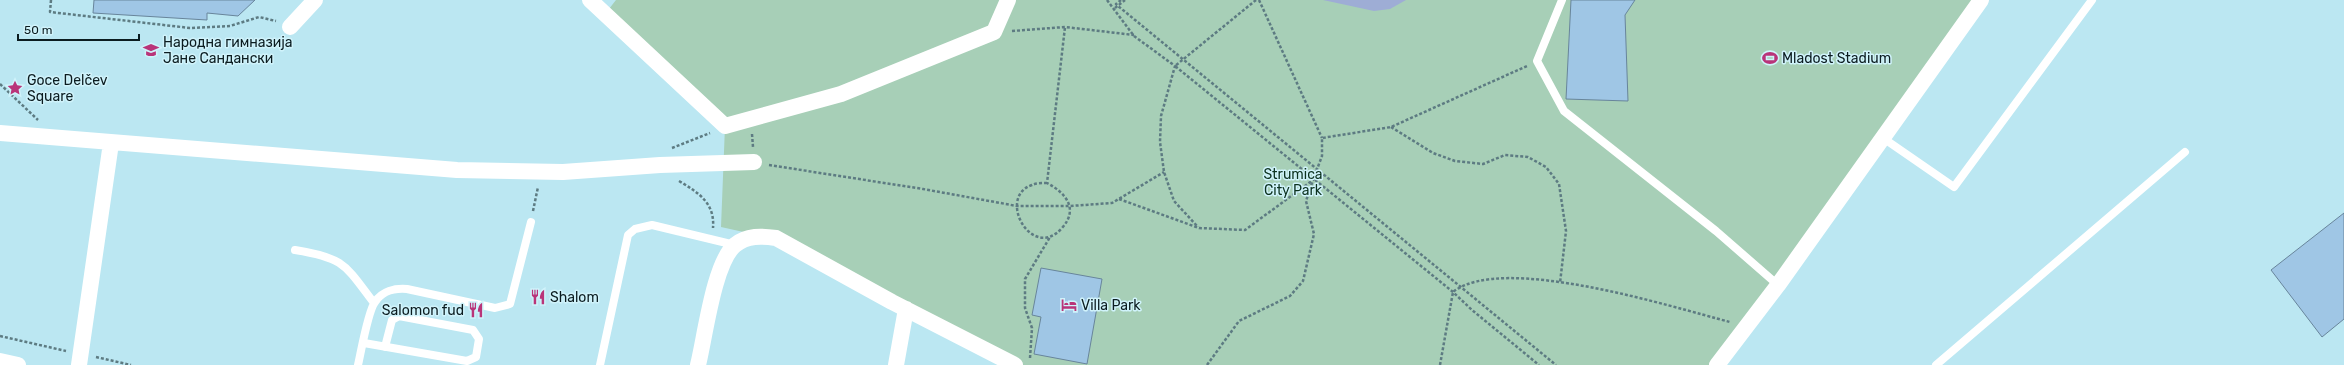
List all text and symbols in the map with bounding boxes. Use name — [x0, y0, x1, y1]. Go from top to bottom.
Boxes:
scale bar — [18, 16, 139, 42]
text: 50 m — [24, 23, 52, 37]
place label: Народна гимназија Јане Сандански — [163, 34, 293, 67]
school or university icon: Народна гимназија Јане Сандански — [142, 41, 160, 59]
sports icon: Mladost Stadium — [1761, 49, 1779, 67]
place label: Mladost Stadium — [1782, 50, 1891, 67]
place label: Goce Delčev Square — [27, 72, 108, 105]
place icon: Goce Delčev Square — [6, 79, 24, 97]
park label: Strumica City Park — [1263, 166, 1323, 199]
restaurant icon: Shalom — [529, 288, 547, 306]
place label: Shalom — [550, 289, 599, 306]
hotel icon: Villa Park — [1060, 296, 1078, 314]
place label: Villa Park — [1081, 297, 1141, 314]
restaurant icon: Salomon fud — [467, 301, 485, 319]
place label: Salomon fud — [382, 302, 464, 319]

